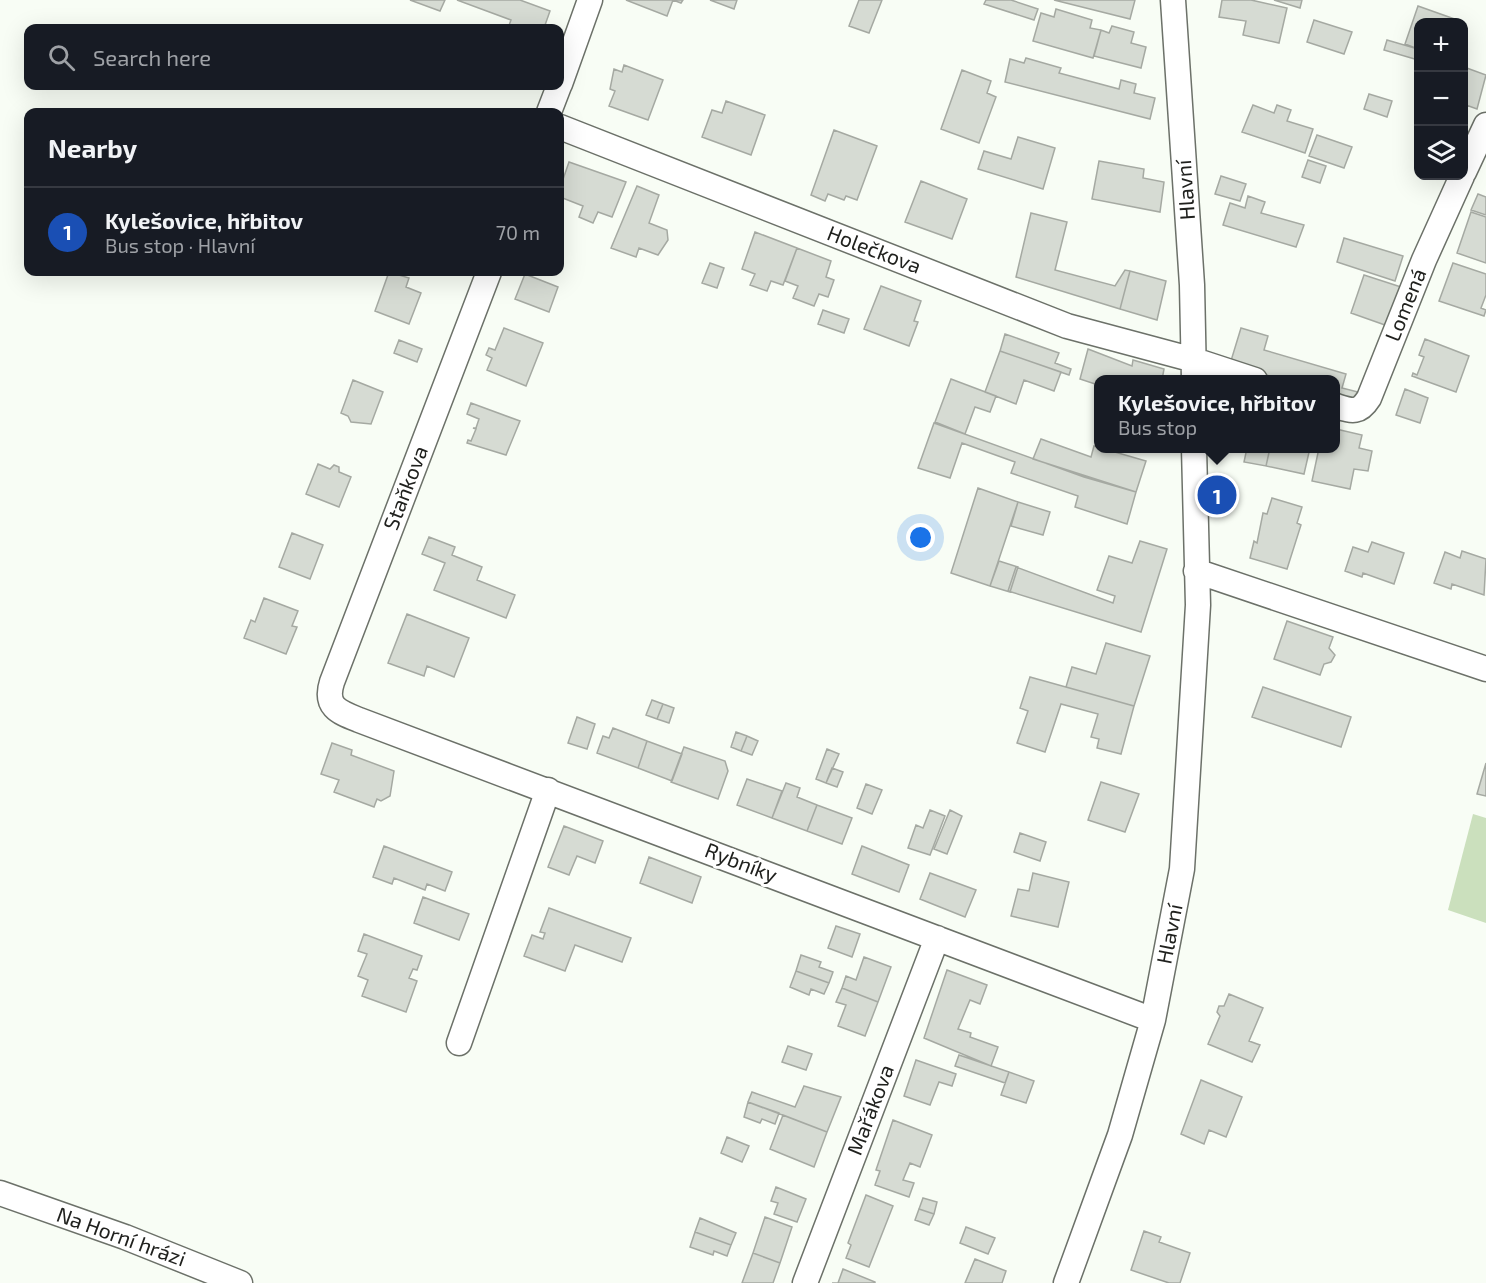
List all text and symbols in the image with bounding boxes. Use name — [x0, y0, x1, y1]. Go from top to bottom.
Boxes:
map controls — [1414, 18, 1468, 180]
button: + — [1414, 18, 1468, 72]
search box — [24, 24, 564, 90]
icon: search — [45, 41, 78, 74]
text: Search here — [93, 44, 211, 70]
button: − — [1414, 72, 1468, 126]
button: layers — [1414, 126, 1468, 180]
text: Nearby — [48, 132, 137, 163]
street label: Hlavní — [1170, 158, 1199, 221]
text: Kylešovice, hřbitov — [105, 207, 303, 233]
street label: Holečkova — [824, 219, 925, 278]
text: 1 — [63, 220, 72, 244]
text: 70 m — [496, 220, 540, 244]
text: Bus stop · Hlavní — [105, 233, 255, 257]
street label: Lomená — [1379, 264, 1430, 344]
popup — [1094, 375, 1340, 453]
text: Kylešovice, hřbitov — [1118, 389, 1316, 415]
text: Bus stop — [1118, 415, 1197, 439]
street label: Staňkova — [377, 442, 432, 533]
pin: 1 — [1198, 472, 1236, 518]
your location — [906, 523, 935, 552]
street label: Rybníky — [702, 836, 781, 887]
street label: Hlavní — [1150, 901, 1187, 966]
street label: Mařákova — [841, 1061, 898, 1158]
street label: Na Horní hrázi — [54, 1201, 189, 1271]

